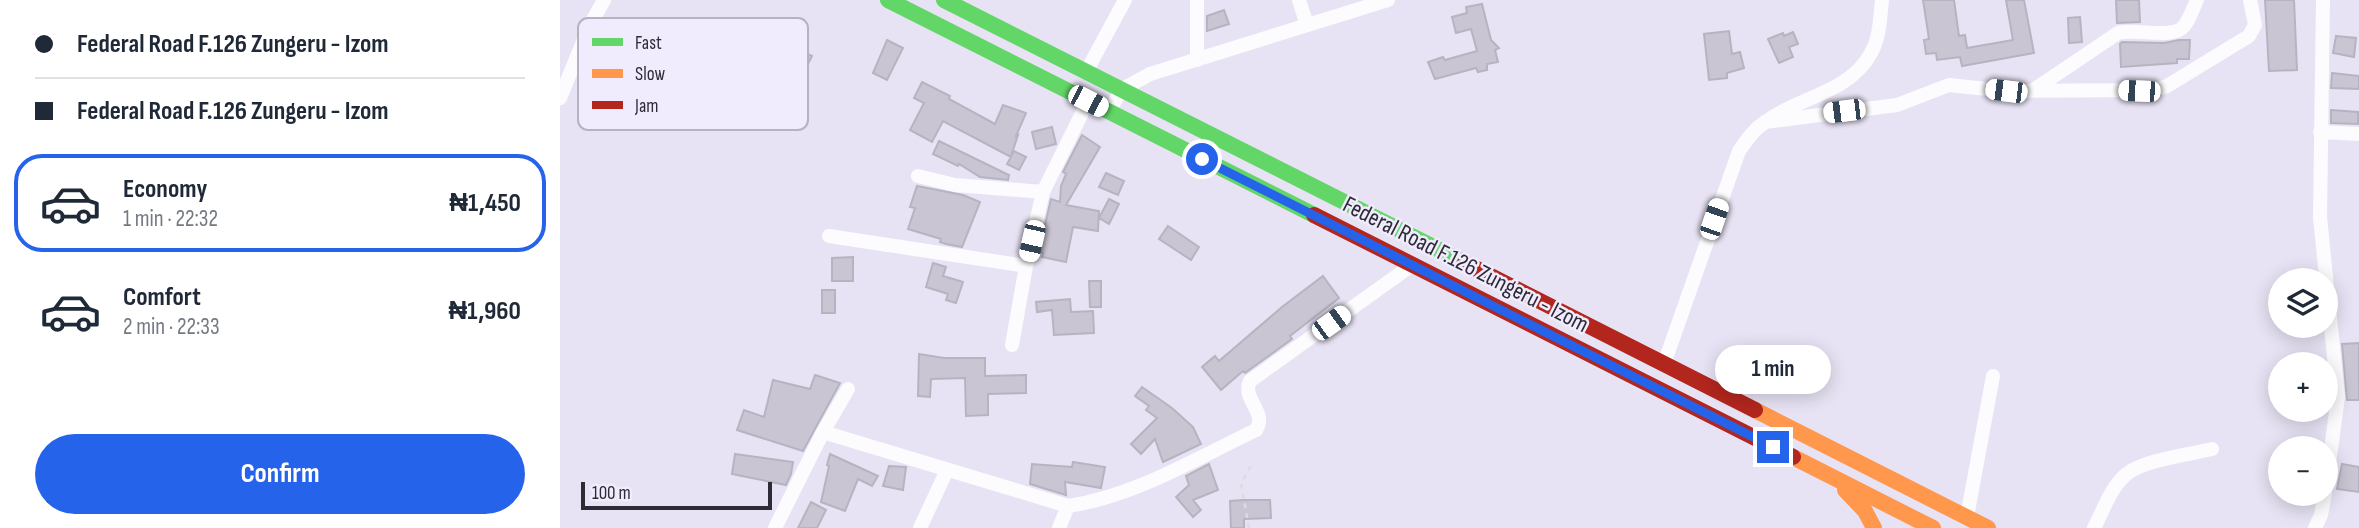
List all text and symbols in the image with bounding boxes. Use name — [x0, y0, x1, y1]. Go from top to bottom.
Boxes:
legend — [578, 18, 808, 130]
text: Federal Road F.126 Zungeru - Izom — [77, 29, 389, 60]
text: Fast — [635, 32, 662, 55]
text: Slow — [635, 63, 665, 86]
car — [1984, 78, 2029, 104]
car — [2118, 80, 2161, 102]
car — [1065, 82, 1112, 120]
text: Jam — [634, 95, 658, 118]
text: Federal Road F.126 Zungeru - Izom — [77, 96, 389, 127]
car — [1822, 98, 1867, 124]
route start — [1186, 143, 1218, 175]
icon: car — [39, 172, 102, 235]
text: Economy — [123, 174, 207, 205]
text: ₦1,450 — [449, 188, 521, 219]
street label: Federal Road F.126 Zungeru - Izom — [1338, 190, 1594, 339]
car — [1698, 196, 1731, 242]
text: 1 min · 22:32 — [123, 205, 218, 233]
car — [1018, 218, 1047, 264]
map controls — [2268, 268, 2338, 506]
button: layers — [2268, 268, 2338, 338]
icon: car — [39, 280, 102, 343]
text: Comfort — [123, 282, 201, 313]
text: ₦1,960 — [449, 296, 521, 327]
car — [1308, 302, 1355, 344]
text: 2 min · 22:33 — [123, 313, 220, 341]
callout: 1 min — [1715, 346, 1831, 394]
button: + — [2268, 352, 2338, 422]
text: 1 min — [1752, 355, 1794, 383]
route end — [1757, 431, 1789, 463]
button: Confirm — [35, 434, 525, 514]
button: − — [2268, 436, 2338, 506]
scale bar — [581, 479, 772, 511]
text: 100 m — [592, 482, 631, 505]

